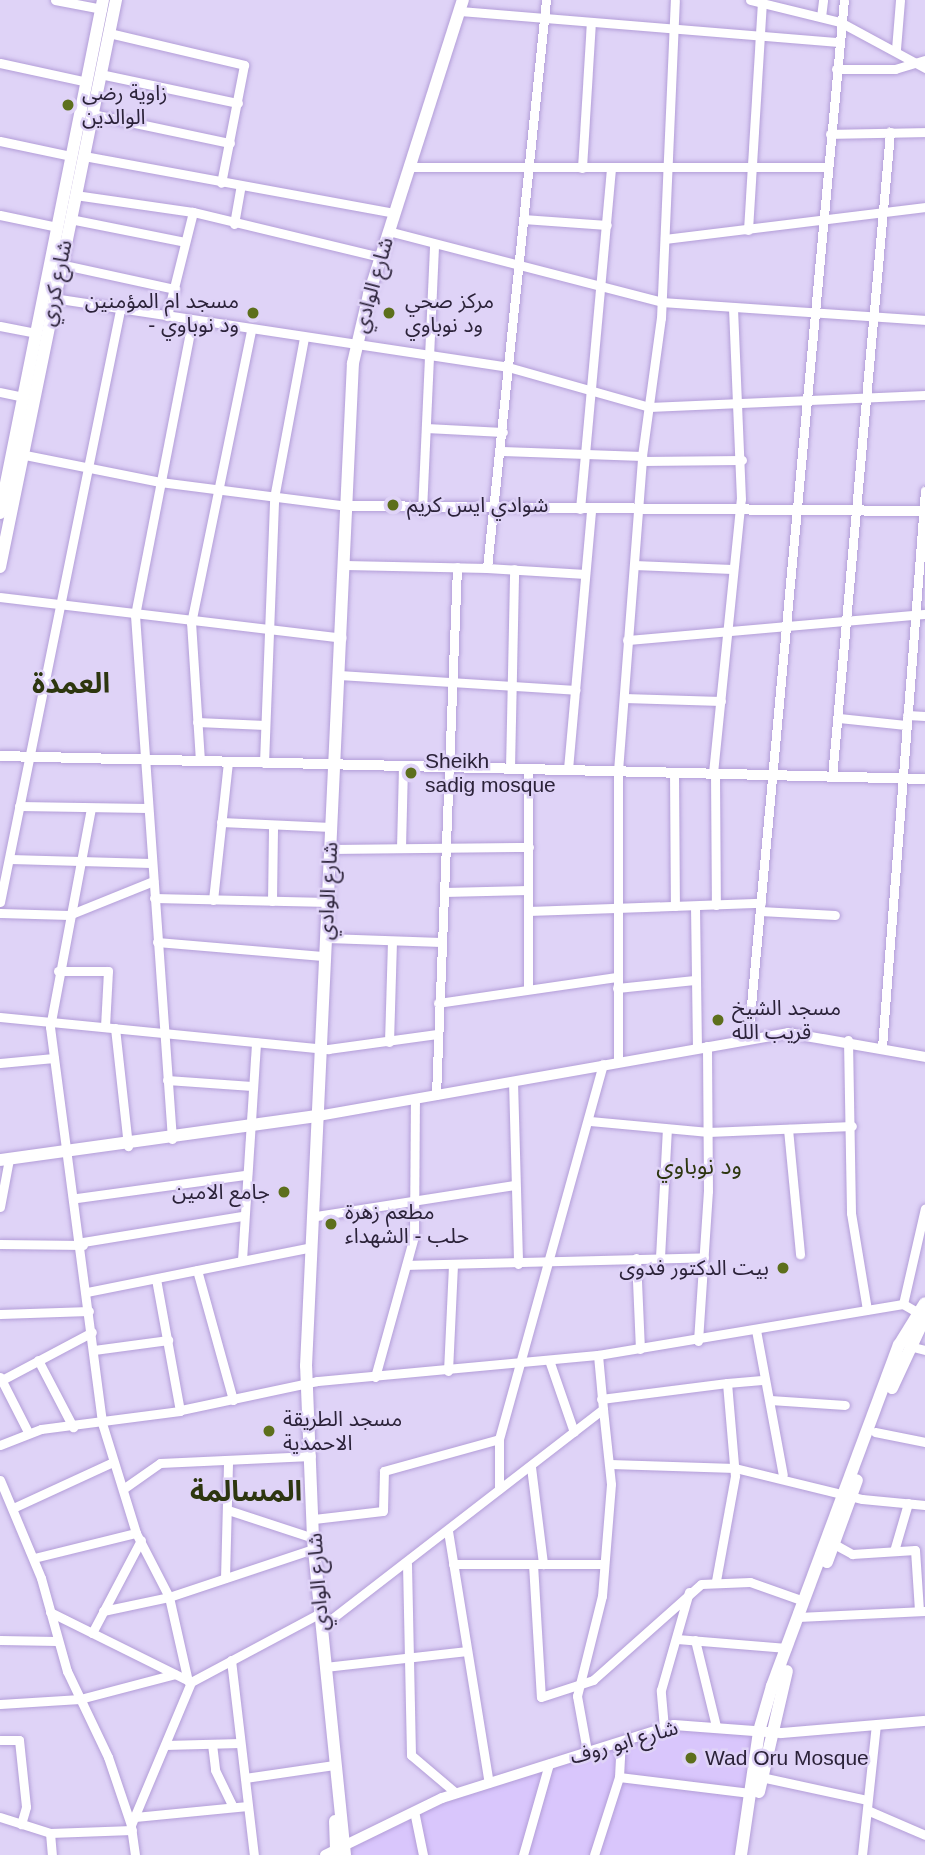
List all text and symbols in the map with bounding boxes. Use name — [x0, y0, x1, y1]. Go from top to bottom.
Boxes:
place label: زاوية رضى الوالدين — [82, 80, 167, 130]
marker: زاوية رضى الوالدين — [60, 97, 76, 113]
street label: شارع الوادي — [347, 234, 399, 336]
street label: شارع كرري — [35, 238, 77, 328]
place label: مسجد ام المؤمنين - ود نوباوي — [85, 288, 239, 338]
place label: مركز صحي ود نوباوي — [405, 288, 494, 338]
marker: مركز صحي ود نوباوي — [379, 303, 399, 323]
marker: مسجد ام المؤمنين - ود نوباوي — [245, 305, 261, 321]
place label: شوادي ايس كريم — [407, 492, 548, 518]
marker: شوادي ايس كريم — [385, 497, 401, 513]
district label: العمدة — [32, 667, 110, 701]
place label: Sheikh sadig mosque — [425, 748, 556, 798]
marker: Sheikh sadig mosque — [403, 765, 419, 781]
street label: شارع الوادي — [313, 841, 343, 941]
place label: مسجد الشيخ قريب الله — [732, 995, 841, 1045]
marker: مسجد الشيخ قريب الله — [710, 1012, 726, 1028]
district label: ود نوباوي — [656, 1152, 742, 1180]
place label: جامع الامين — [172, 1179, 270, 1205]
marker: جامع الامين — [276, 1184, 292, 1200]
place label: مطعم زهرة حلب - الشهداء — [345, 1199, 469, 1249]
marker: مطعم زهرة حلب - الشهداء — [323, 1216, 339, 1232]
place label: بيت الدكتور فدوى — [619, 1255, 769, 1281]
marker: بيت الدكتور فدوى — [775, 1260, 791, 1276]
place label: مسجد الطريقة الاحمدية — [283, 1406, 402, 1456]
marker: مسجد الطريقة الاحمدية — [261, 1423, 277, 1439]
district label: المسالمة — [190, 1475, 302, 1509]
street label: شارع الوادي — [302, 1532, 334, 1632]
street label: شارع ابو روف — [567, 1715, 681, 1769]
place label: Wad Oru Mosque — [705, 1745, 869, 1771]
marker: Wad Oru Mosque — [683, 1750, 699, 1766]

